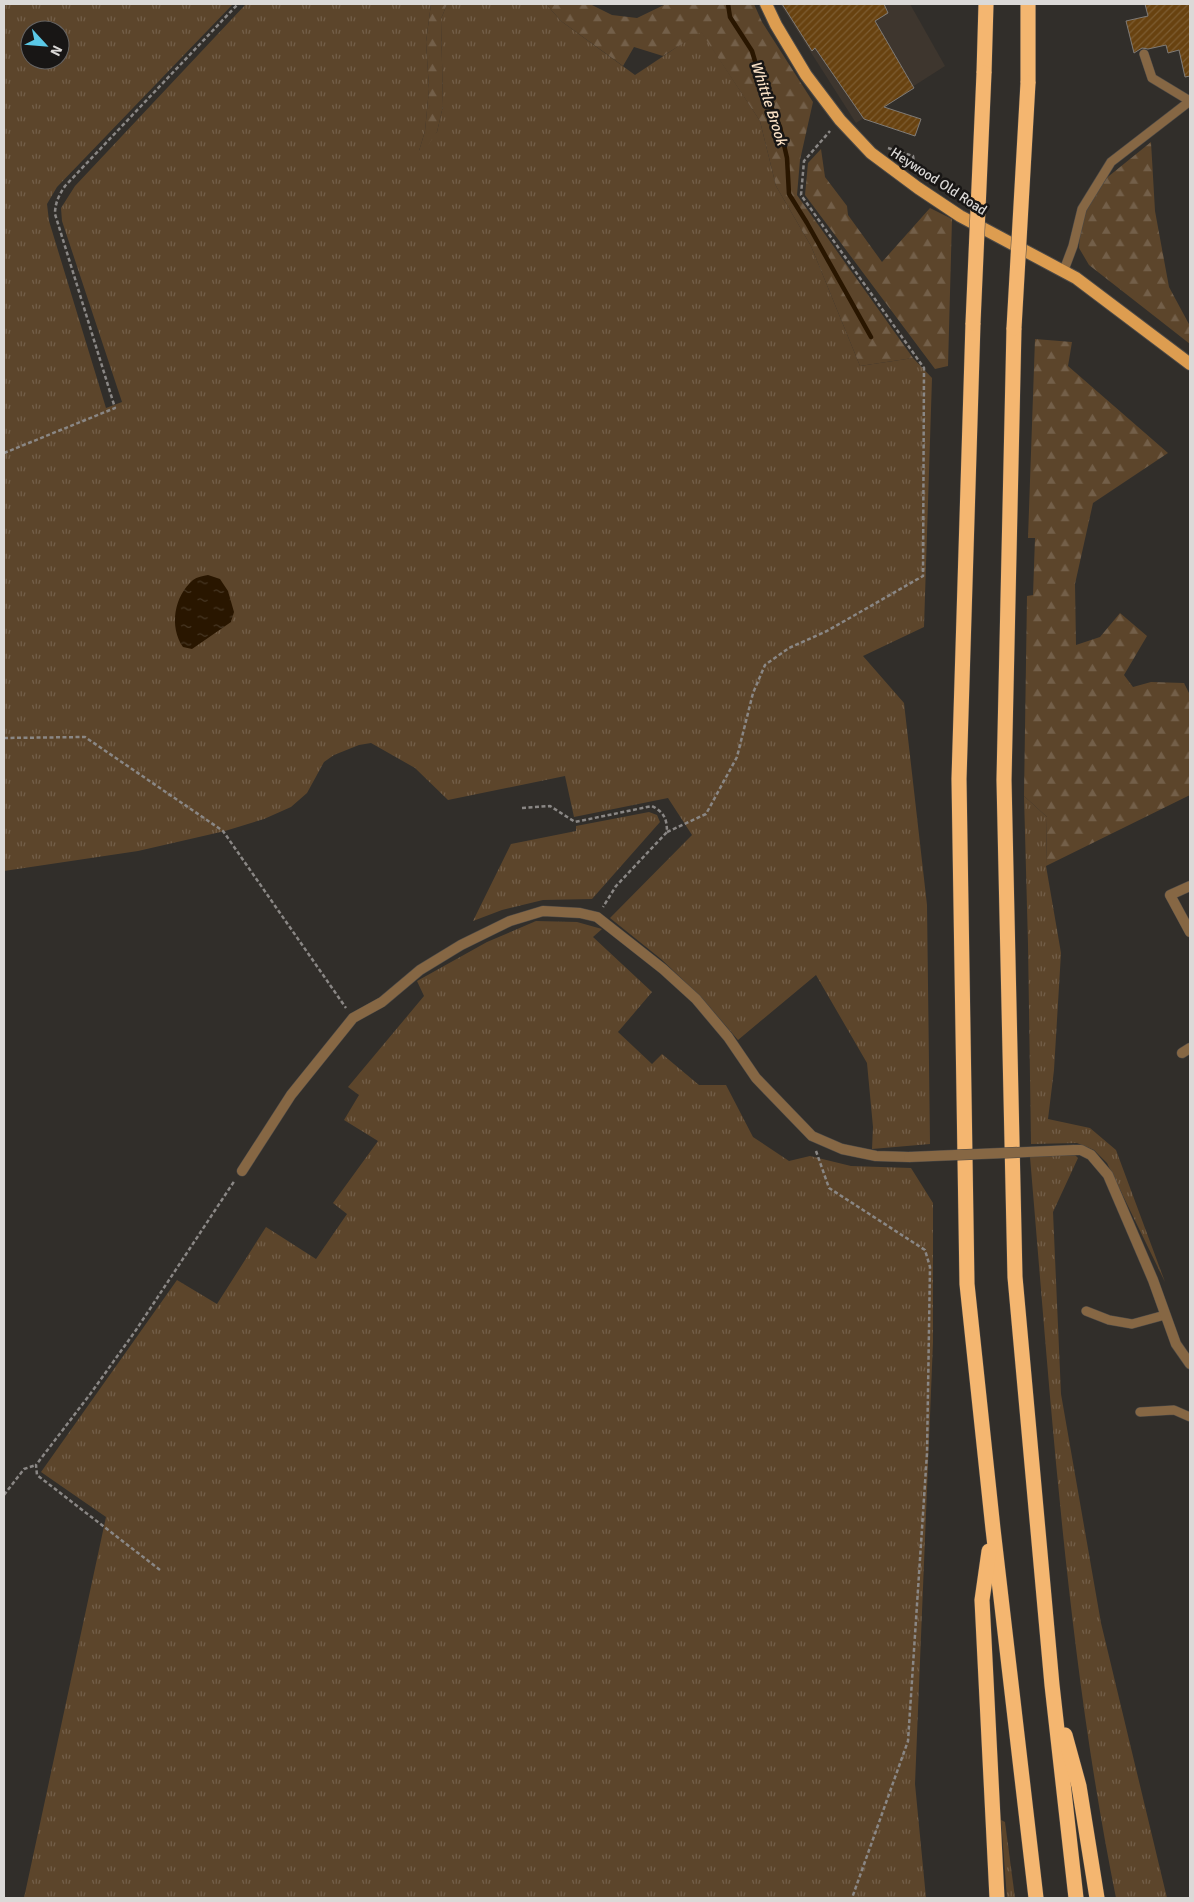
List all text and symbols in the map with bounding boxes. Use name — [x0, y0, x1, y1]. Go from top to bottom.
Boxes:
north arrow — [20, 20, 70, 70]
text: N — [46, 42, 66, 59]
water label: Whittle Brook — [747, 59, 792, 149]
street label: Heywood Old Road — [887, 144, 990, 219]

